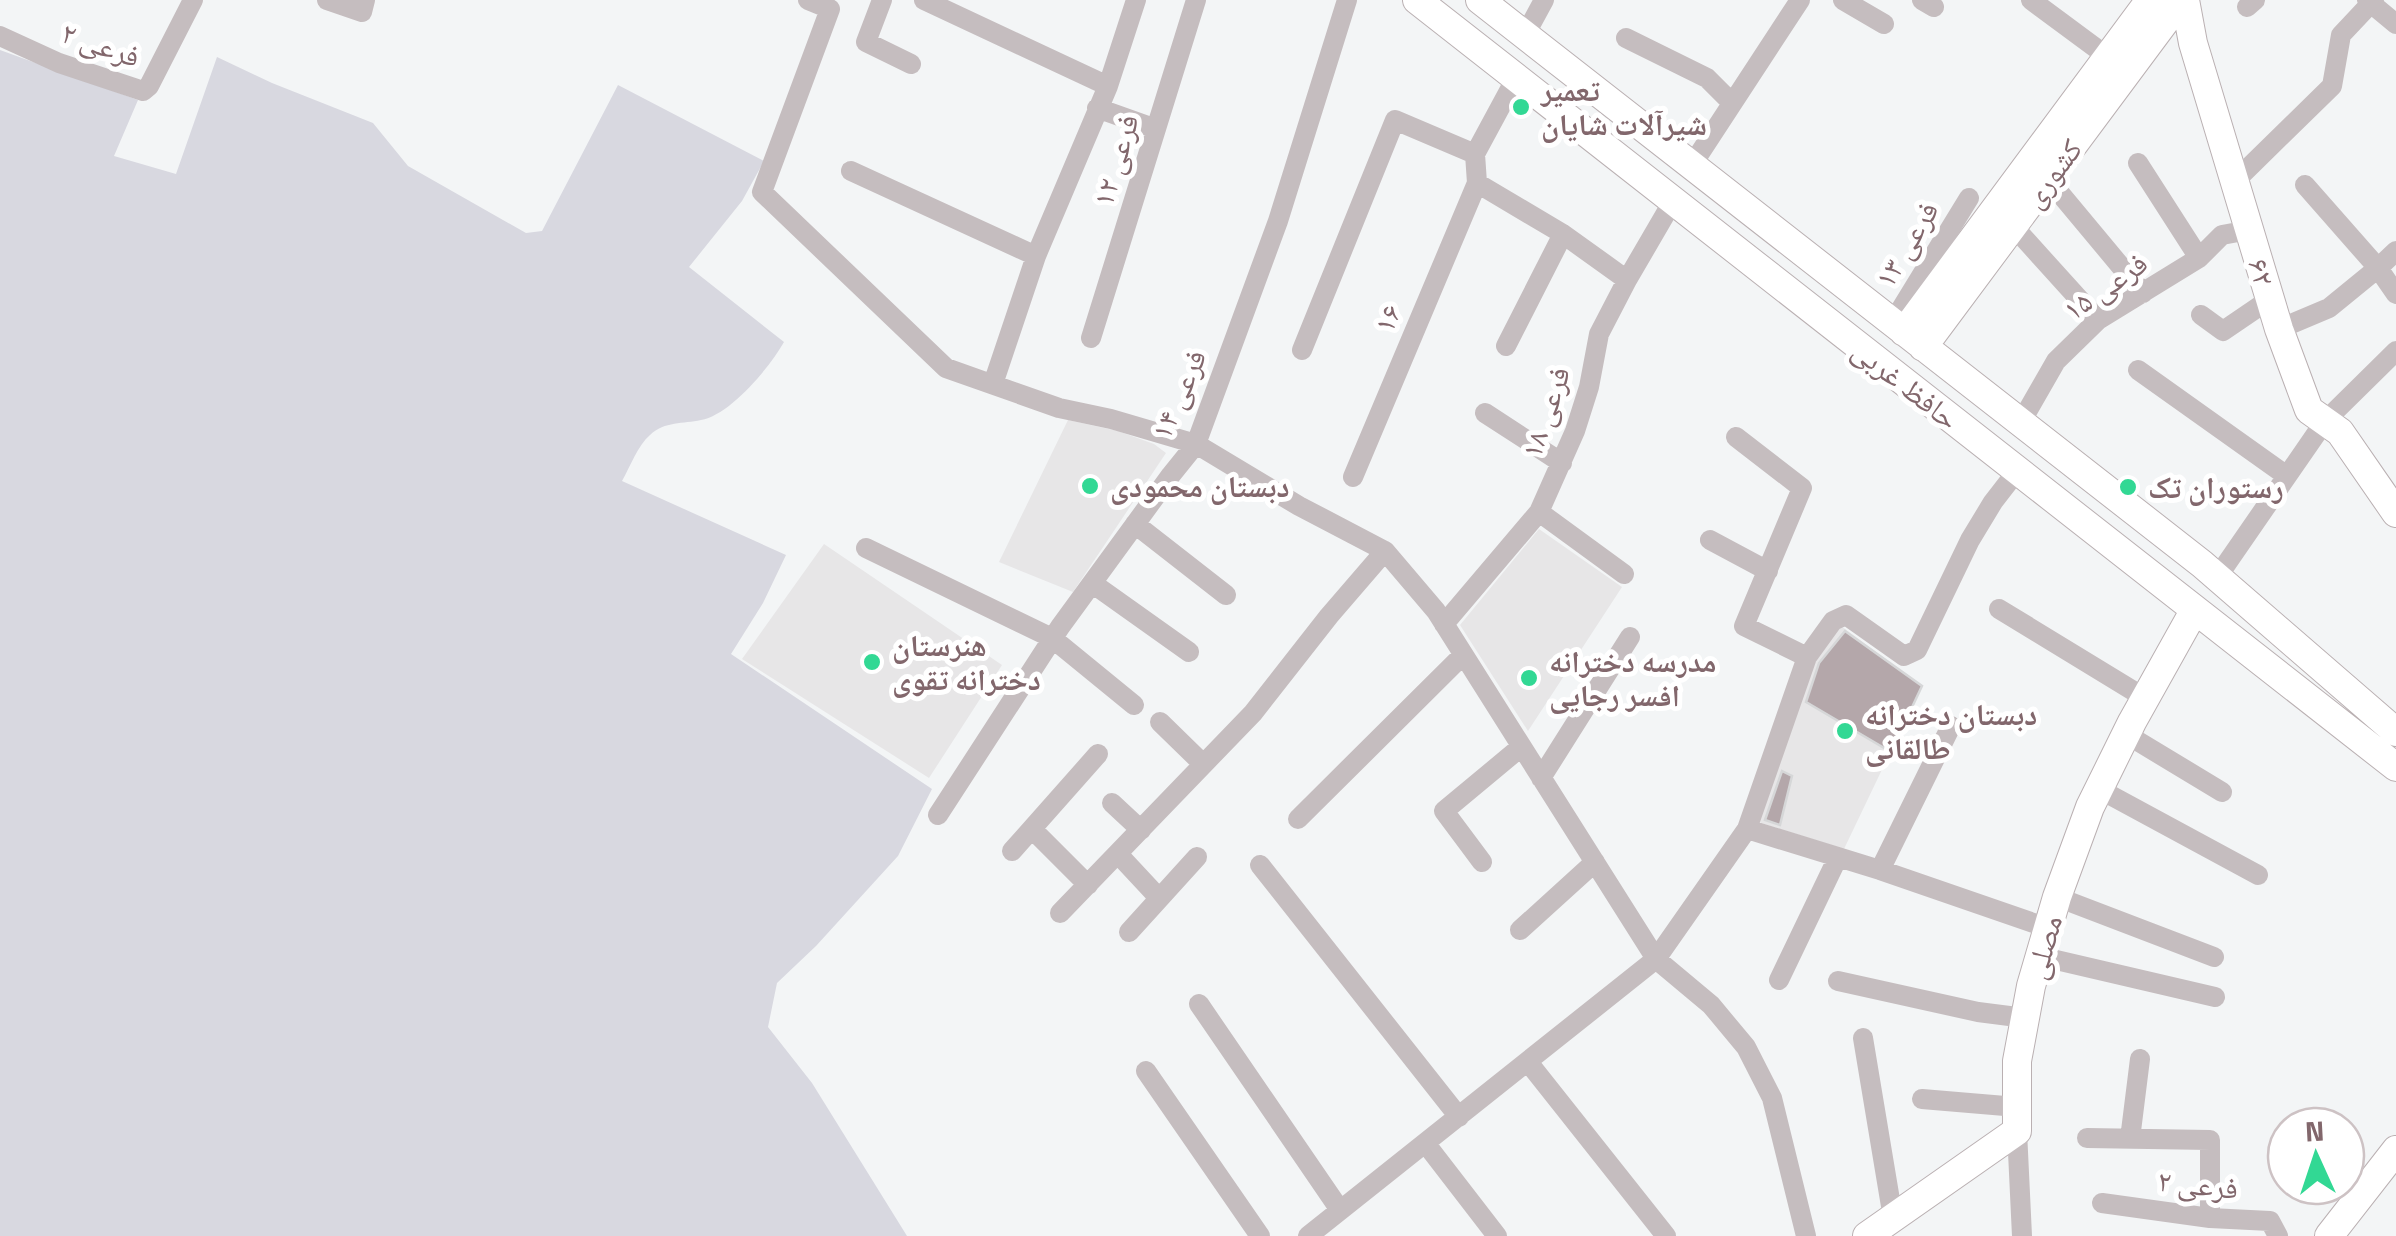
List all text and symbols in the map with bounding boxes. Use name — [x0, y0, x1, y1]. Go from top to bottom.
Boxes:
street label: فرعی ۲ — [55, 9, 147, 79]
place label: تعمیر شیرآلات شایان — [1539, 67, 1707, 147]
marker: تعمیر شیرآلات شایان — [1510, 96, 1532, 118]
street label: فرعی ۱۲ — [1079, 108, 1151, 212]
street label: کشوری — [2011, 129, 2093, 217]
street label: فرعی ۱۳ — [1862, 192, 1950, 296]
street label: فرعی ۱۵ — [2053, 240, 2157, 332]
street label: ۶۲ — [2236, 252, 2288, 292]
street label: ۱۶ — [1361, 297, 1413, 339]
street label: حافظ غربی — [1842, 327, 1970, 441]
street label: فرعی ۱۴ — [1138, 342, 1218, 446]
street label: فرعی ۱۸ — [1508, 360, 1582, 464]
place label: دبستان محمودی — [1110, 463, 1289, 509]
place label: رستوران تک — [2148, 464, 2284, 510]
marker: دبستان محمودی — [1079, 475, 1101, 497]
marker: رستوران تک — [2117, 476, 2139, 498]
place label: هنرستان دخترانه تقوی — [892, 622, 1041, 702]
place label: مدرسه دخترانه افسر رجایی — [1549, 638, 1717, 718]
marker: هنرستان دخترانه تقوی — [861, 651, 883, 673]
marker: مدرسه دخترانه افسر رجایی — [1518, 667, 1540, 689]
place label: دبستان دخترانه طالقانی — [1865, 691, 2037, 771]
marker: دبستان دخترانه طالقانی — [1834, 720, 1856, 742]
street label: مصلی — [2012, 909, 2074, 985]
north arrow — [2266, 1106, 2366, 1206]
text: N — [2304, 1109, 2325, 1153]
street label: فرعی ۲ — [2156, 1157, 2240, 1211]

